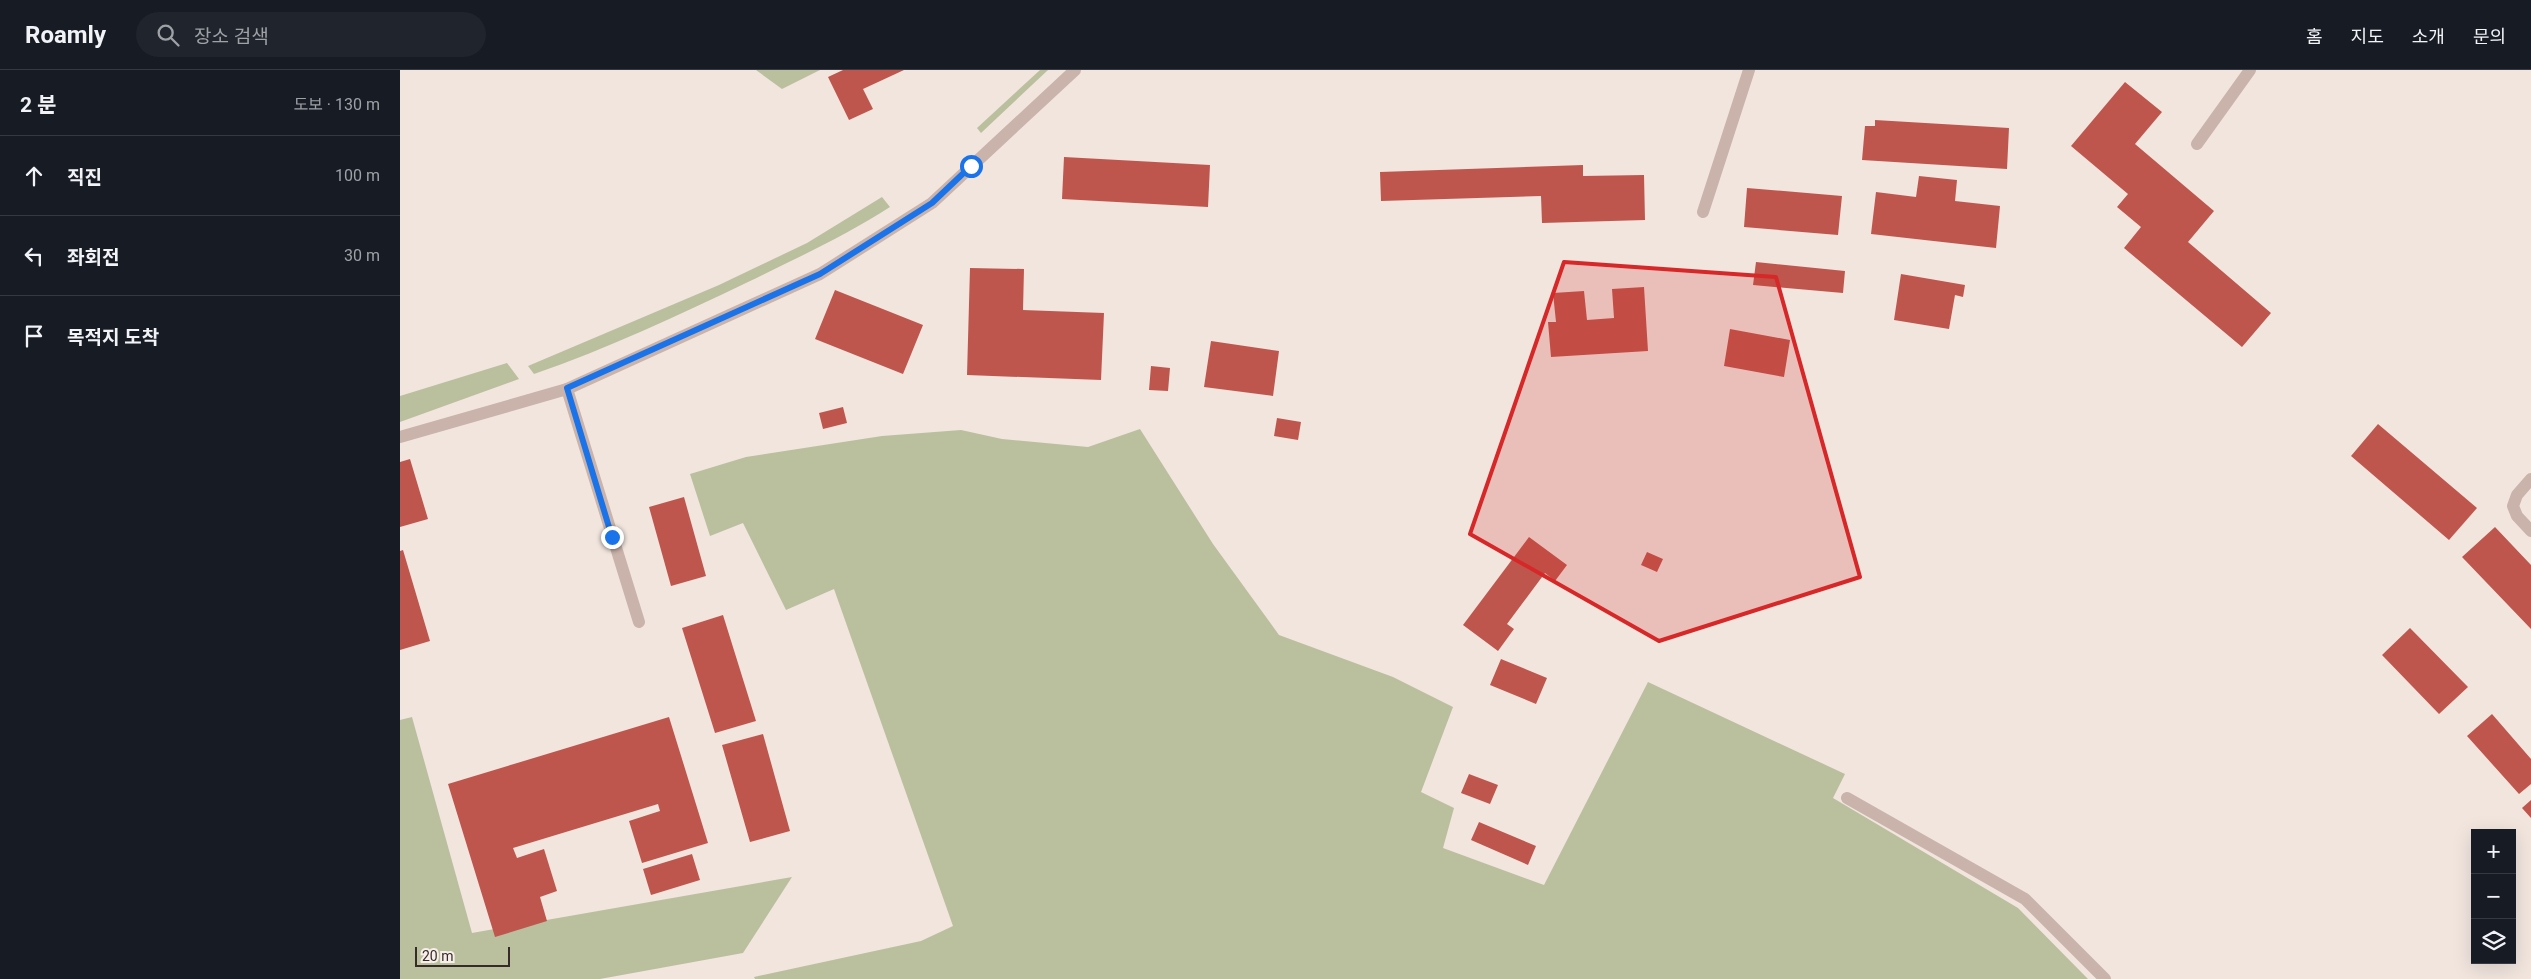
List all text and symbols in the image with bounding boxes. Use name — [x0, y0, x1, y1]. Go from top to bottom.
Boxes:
search box — [136, 12, 486, 57]
text: Roamly — [25, 21, 106, 49]
icon: search — [154, 21, 182, 49]
text: 장소 검색 — [194, 25, 269, 48]
text: 홈 — [2306, 26, 2323, 47]
text: 지도 — [2351, 26, 2384, 47]
text: 소개 — [2412, 26, 2445, 47]
text: 문의 — [2473, 26, 2506, 47]
text: 2 분 — [20, 93, 57, 117]
text: 도보 · 130 m — [293, 95, 380, 114]
route start — [960, 155, 983, 178]
icon: ahead — [20, 162, 48, 190]
text: 직진 — [67, 166, 102, 189]
text: 100 m — [335, 166, 380, 185]
icon: left — [20, 242, 48, 270]
text: 좌회전 — [67, 246, 119, 269]
text: 30 m — [344, 246, 380, 265]
icon: arrive — [20, 322, 48, 350]
text: 목적지 도착 — [67, 326, 159, 349]
route end — [601, 526, 624, 549]
map controls — [2471, 829, 2516, 964]
button: + — [2471, 829, 2516, 874]
button: − — [2471, 874, 2516, 919]
button: layers — [2471, 919, 2516, 964]
scale bar — [415, 944, 510, 967]
text: 20 m — [422, 948, 454, 964]

